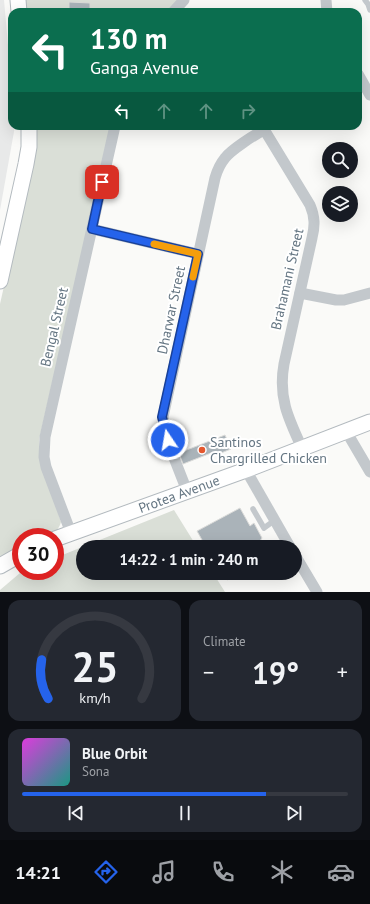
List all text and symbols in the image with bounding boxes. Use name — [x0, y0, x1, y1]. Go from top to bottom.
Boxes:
text: 130 m — [90, 20, 167, 57]
icon: left — [24, 24, 76, 76]
text: Ganga Avenue — [90, 56, 199, 79]
icon: left — [111, 100, 133, 122]
icon: ahead — [153, 100, 175, 122]
icon: ahead — [195, 100, 217, 122]
icon: right — [237, 100, 259, 122]
map controls — [322, 142, 358, 222]
button: search — [322, 142, 358, 178]
pin — [85, 165, 119, 199]
icon: arrive — [91, 171, 113, 193]
button: layers — [322, 186, 358, 222]
street label: Brahamani Street — [267, 226, 307, 332]
street label: Dharwar Street — [153, 264, 189, 356]
street label: Bengal Street — [36, 285, 72, 368]
position arrow — [147, 419, 189, 461]
place label: Santinos Chargrilled Chicken — [210, 433, 327, 467]
marker: Santinos Chargrilled Chicken — [197, 445, 207, 455]
street label: Protea Avenue — [136, 471, 222, 517]
speed limit sign: 30 — [12, 528, 64, 580]
text: 14:22 · 1 min · 240 m — [120, 550, 258, 569]
text: Climate — [203, 633, 246, 650]
text: 25 — [71, 639, 118, 692]
text: 19° — [252, 653, 299, 692]
text: − — [203, 658, 214, 686]
text: + — [337, 658, 348, 686]
text: km/h — [79, 687, 110, 706]
text: Blue Orbit — [82, 744, 147, 763]
text: Sona — [82, 763, 109, 780]
icon: previous — [65, 802, 87, 824]
icon: pause — [174, 802, 196, 824]
icon: next — [283, 802, 305, 824]
icon: directions — [92, 858, 120, 886]
icon: music — [150, 858, 178, 886]
icon: phone — [209, 858, 237, 886]
icon: climate — [268, 858, 296, 886]
icon: car — [327, 858, 355, 886]
text: 14:21 — [15, 861, 61, 884]

